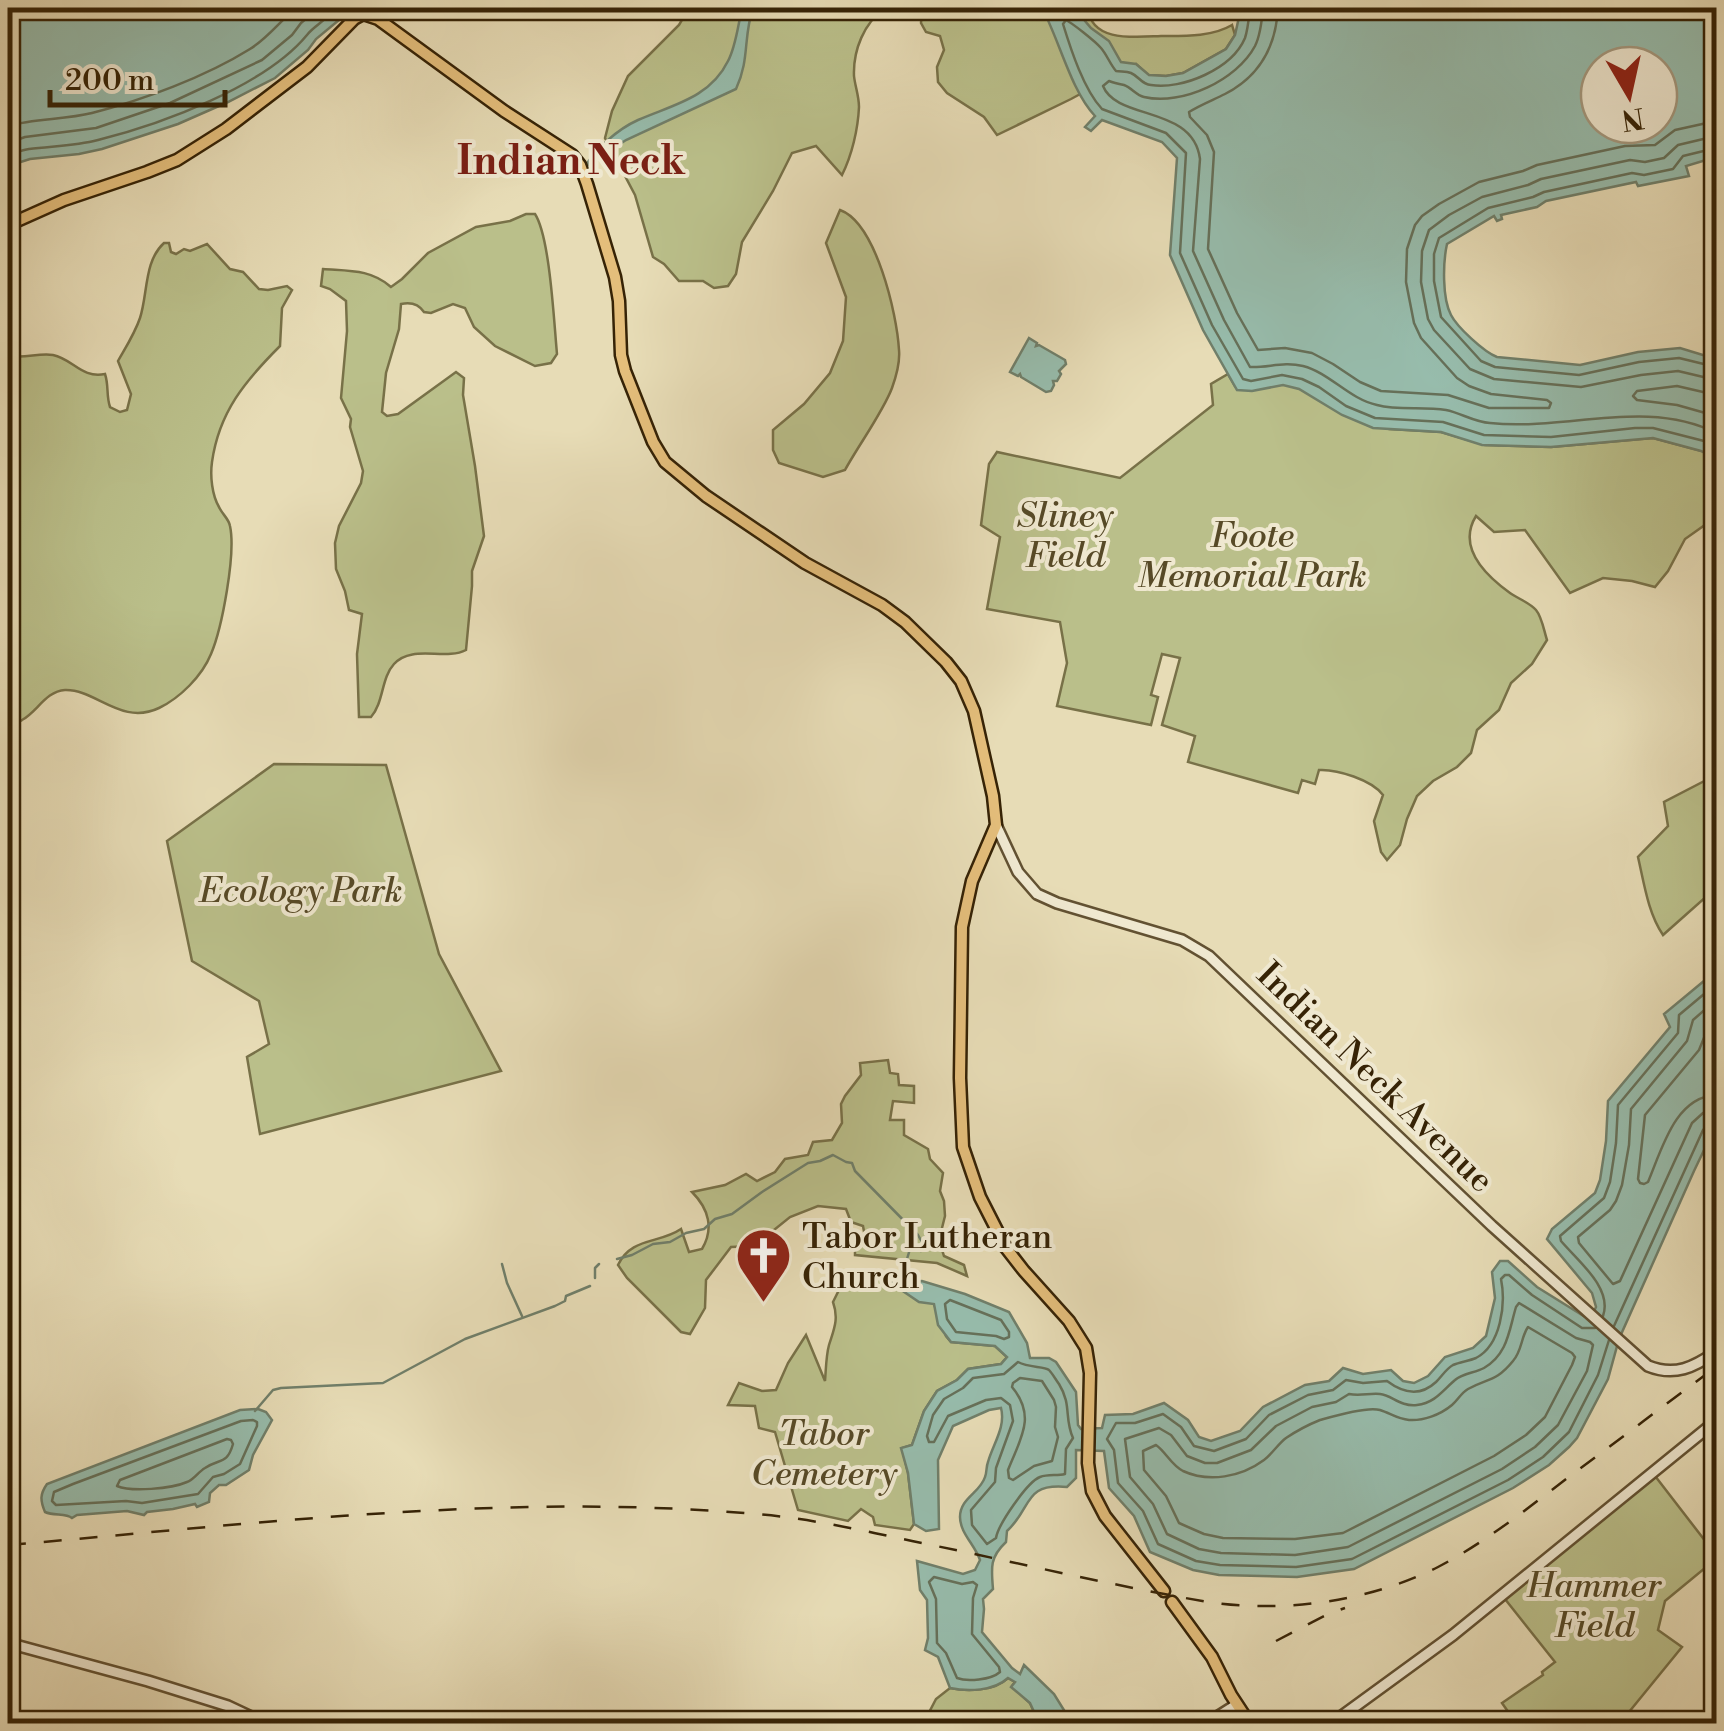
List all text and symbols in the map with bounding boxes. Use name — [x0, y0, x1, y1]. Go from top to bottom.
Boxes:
scale bar — [50, 45, 225, 107]
north arrow — [1579, 45, 1679, 145]
text: 200 m — [65, 62, 154, 100]
text: N — [1619, 99, 1646, 137]
district label: Indian Neck — [457, 137, 686, 187]
park label: Sliney Field — [1016, 495, 1114, 578]
park label: Foote Memorial Park — [1137, 515, 1367, 598]
park label: Ecology Park — [197, 870, 403, 913]
street label: Indian Neck Avenue — [1247, 954, 1503, 1202]
place label: Tabor Lutheran Church — [802, 1216, 1052, 1299]
church icon: Tabor Lutheran Church — [733, 1226, 793, 1305]
park label: Tabor Cemetery — [751, 1413, 898, 1496]
park label: Hammer Field — [1526, 1565, 1663, 1648]

